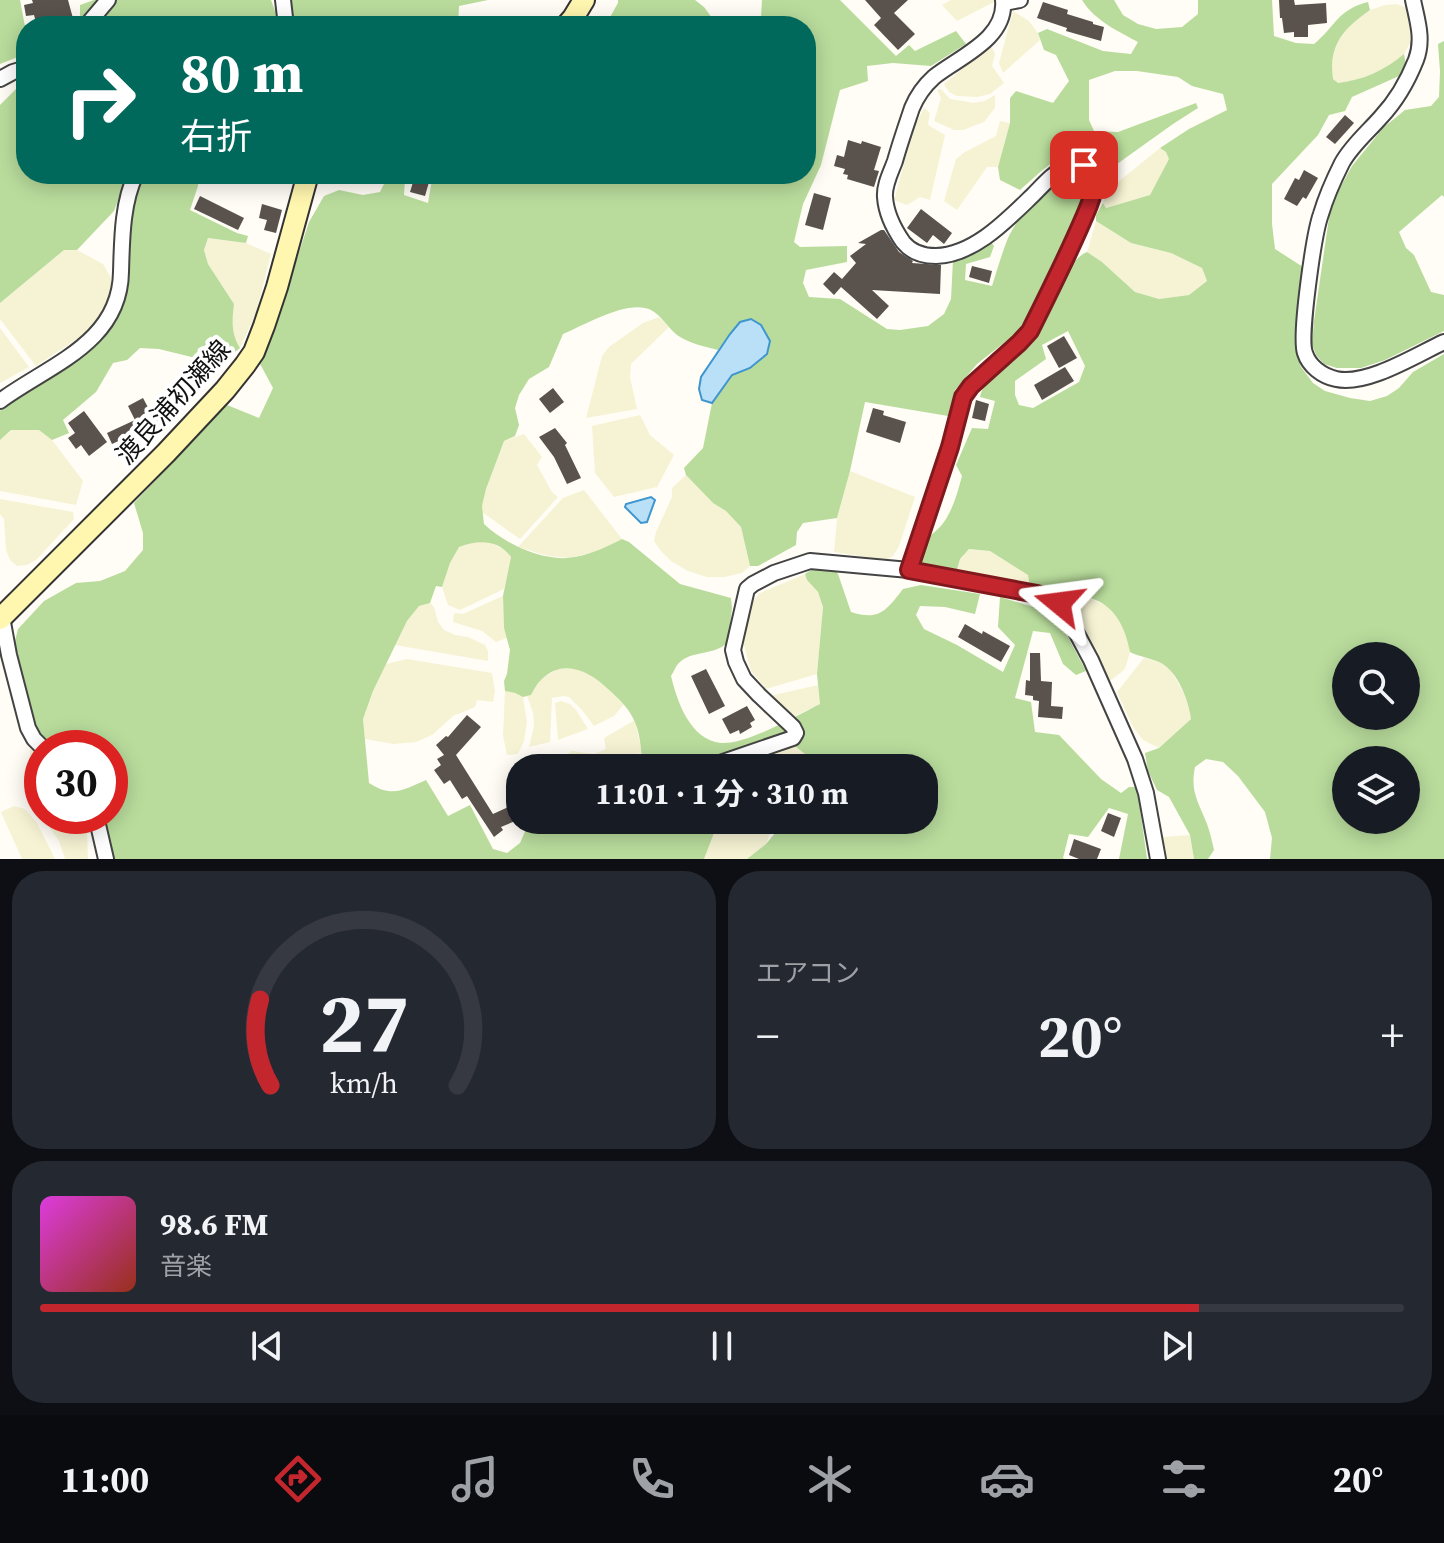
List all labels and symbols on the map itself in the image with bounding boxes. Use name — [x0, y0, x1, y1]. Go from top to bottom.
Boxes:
pin — [1050, 131, 1118, 199]
street label: 渡良浦初瀬線 — [107, 332, 239, 472]
position arrow — [1017, 561, 1101, 645]
speed limit sign: 30 — [24, 730, 128, 834]

